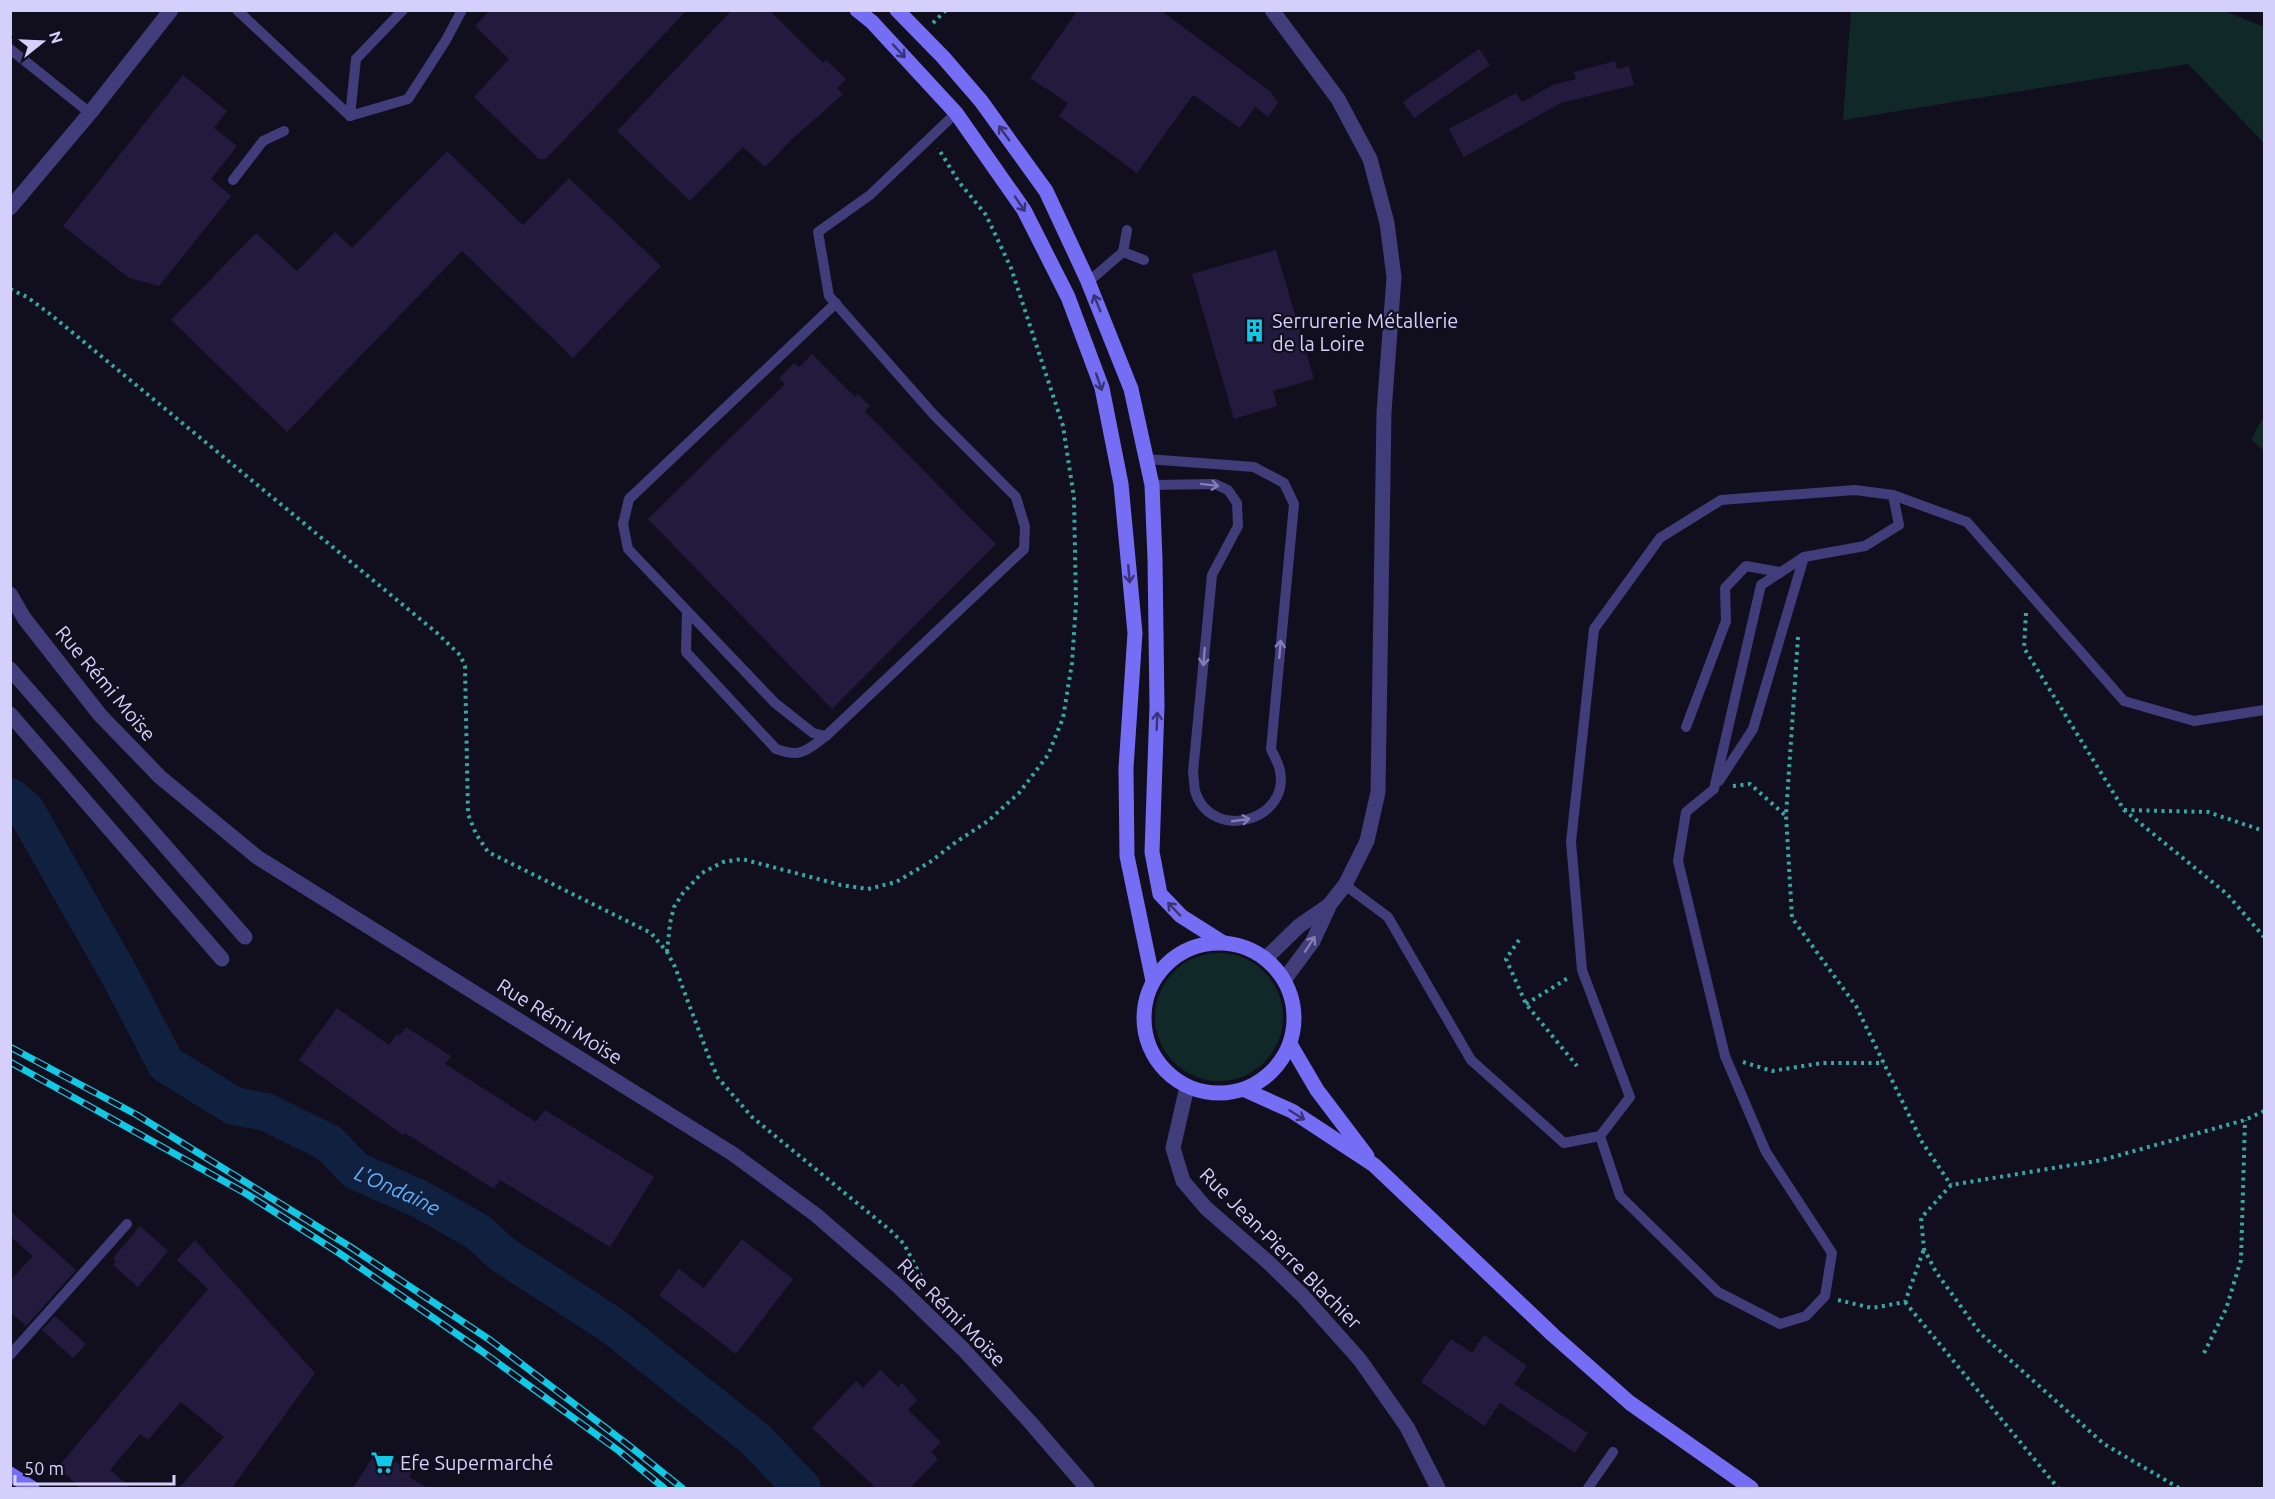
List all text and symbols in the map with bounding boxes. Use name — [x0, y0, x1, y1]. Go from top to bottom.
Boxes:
north arrow — [12, 12, 72, 72]
text: N — [46, 29, 67, 46]
one-way arrow — [892, 44, 907, 59]
one-way arrow — [998, 126, 1010, 142]
one-way arrow — [1014, 195, 1026, 212]
one-way arrow — [1091, 295, 1102, 313]
place label: Serrurerie Métallerie de la Loire — [1272, 309, 1458, 355]
building icon: Serrurerie Métallerie de la Loire — [1241, 318, 1267, 344]
one-way arrow — [1095, 372, 1106, 391]
one-way arrow — [1200, 480, 1219, 491]
one-way arrow — [1124, 563, 1135, 583]
street label: Rue Rémi Moïse — [51, 621, 161, 745]
one-way arrow — [1275, 640, 1286, 660]
one-way arrow — [1198, 646, 1209, 666]
one-way arrow — [1151, 711, 1162, 731]
one-way arrow — [1231, 815, 1250, 826]
one-way arrow — [1168, 902, 1182, 917]
one-way arrow — [1303, 935, 1316, 952]
street label: Rue Rémi Moïse — [493, 973, 627, 1069]
one-way arrow — [1288, 1109, 1305, 1121]
water label: L'Ondaine — [351, 1160, 445, 1220]
street label: Rue Jean-Pierre Blachier — [1195, 1162, 1367, 1334]
street label: Rue Rémi Moïse — [893, 1253, 1011, 1371]
scale bar — [15, 1448, 174, 1486]
supermarket icon: Efe Supermarché — [369, 1449, 395, 1475]
place label: Efe Supermarché — [400, 1451, 554, 1474]
text: 50 m — [24, 1458, 64, 1478]

